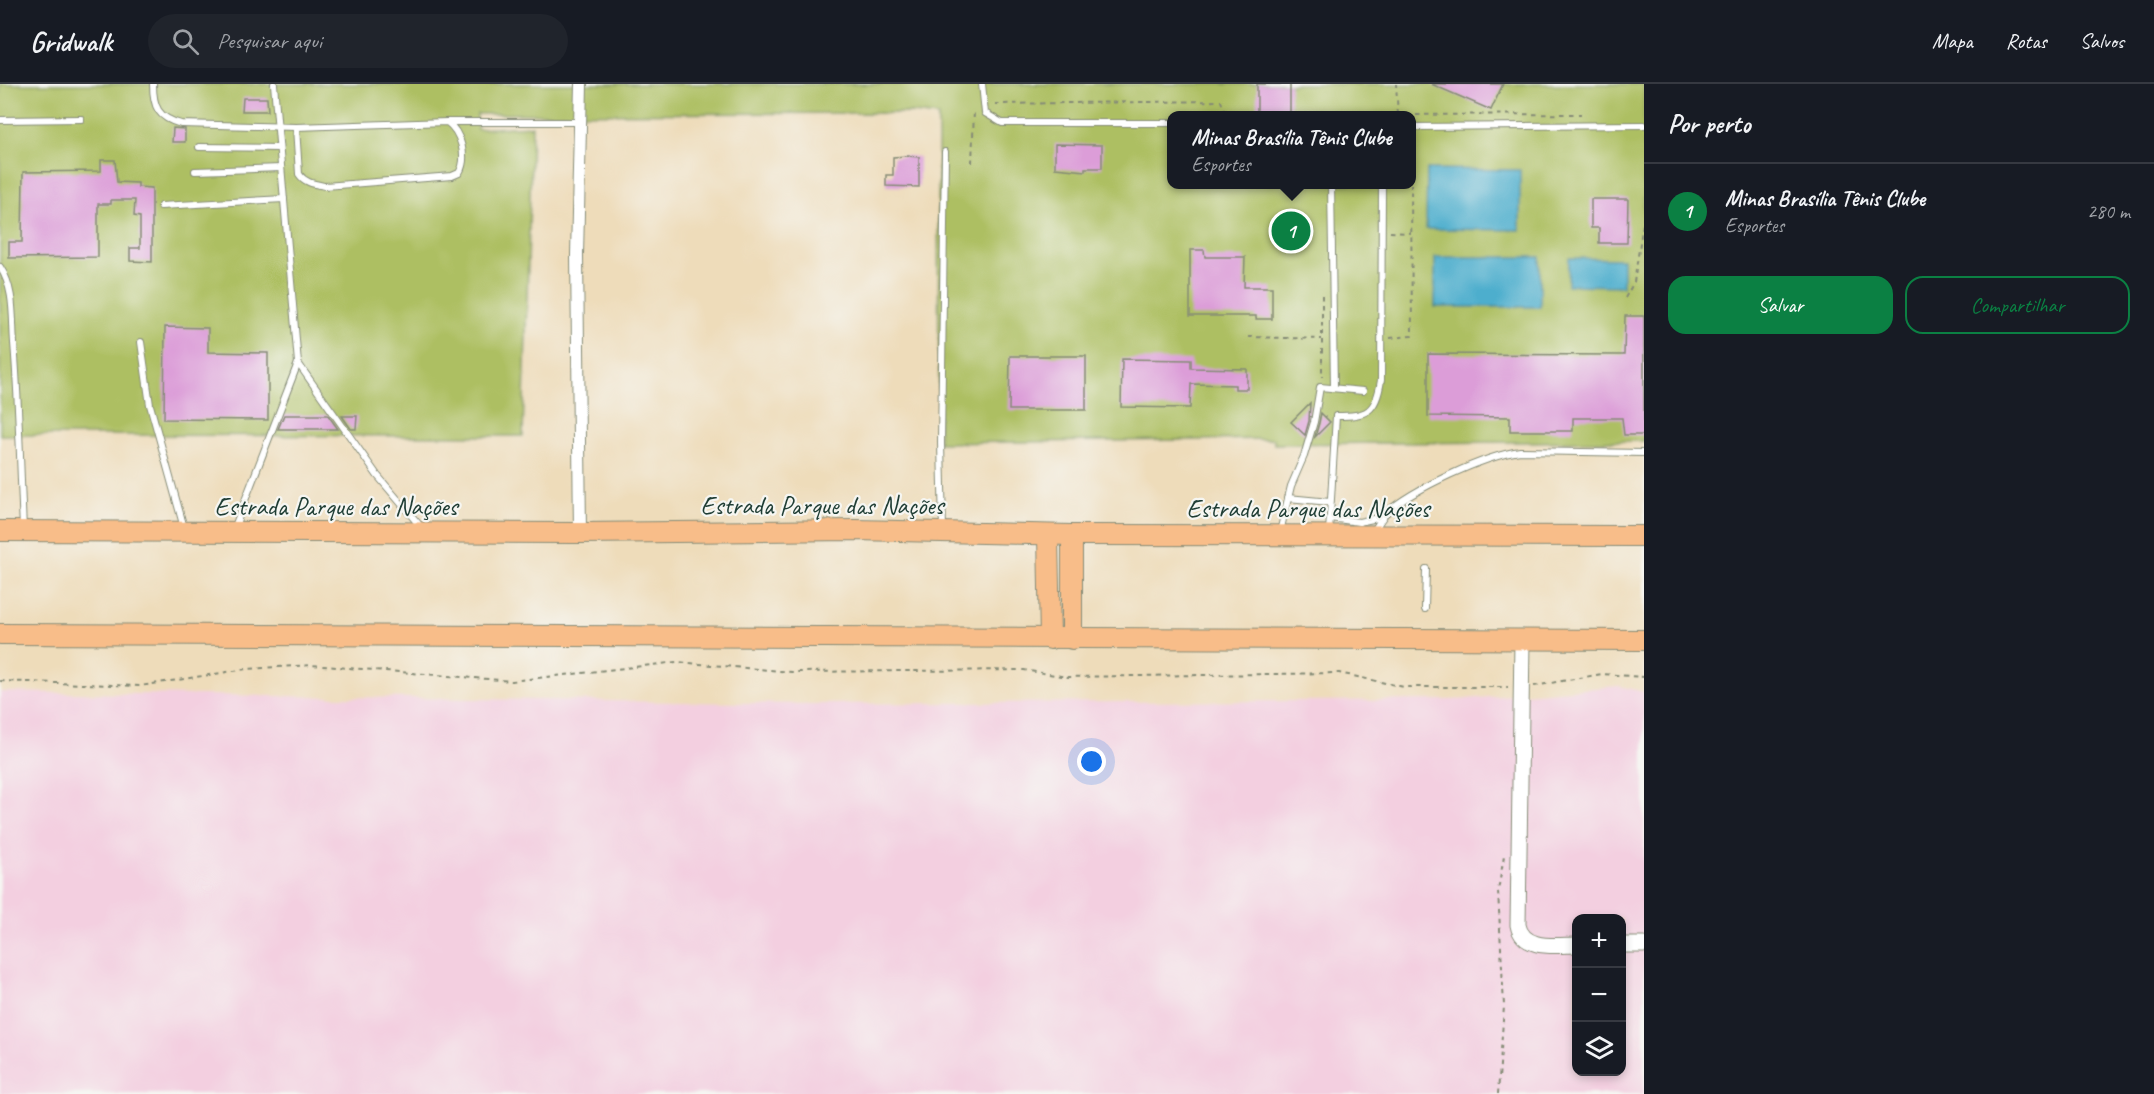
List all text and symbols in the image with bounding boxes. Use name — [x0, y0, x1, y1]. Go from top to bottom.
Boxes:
search box — [148, 14, 568, 68]
text: Gridwalk — [30, 24, 112, 59]
icon: search — [169, 25, 202, 58]
text: Pesquisar aqui — [217, 27, 322, 55]
text: Mapa — [1932, 28, 1973, 54]
text: Rotas — [2006, 28, 2047, 54]
text: Salvos — [2080, 28, 2124, 54]
text: Por perto — [1668, 107, 1750, 140]
popup — [1167, 111, 1416, 189]
text: Minas Brasília Tênis Clube — [1191, 124, 1392, 152]
text: Esportes — [1191, 152, 1251, 177]
text: Minas Brasília Tênis Clube — [1725, 185, 1925, 213]
text: 1 — [1683, 199, 1692, 224]
text: 280 m — [2087, 199, 2130, 224]
pin: 1 — [1272, 208, 1310, 254]
text: Esportes — [1725, 213, 1784, 238]
button: Salvar — [1668, 276, 1893, 334]
button: Compartilhar — [1905, 276, 2130, 334]
street label: Estrada Parque das Nações — [701, 489, 946, 522]
street label: Estrada Parque das Nações — [215, 490, 460, 523]
street label: Estrada Parque das Nações — [1187, 492, 1432, 525]
your location — [1077, 747, 1106, 776]
map controls — [1572, 914, 1626, 1076]
button: + — [1572, 914, 1626, 968]
button: − — [1572, 968, 1626, 1022]
button: layers — [1572, 1022, 1626, 1076]

